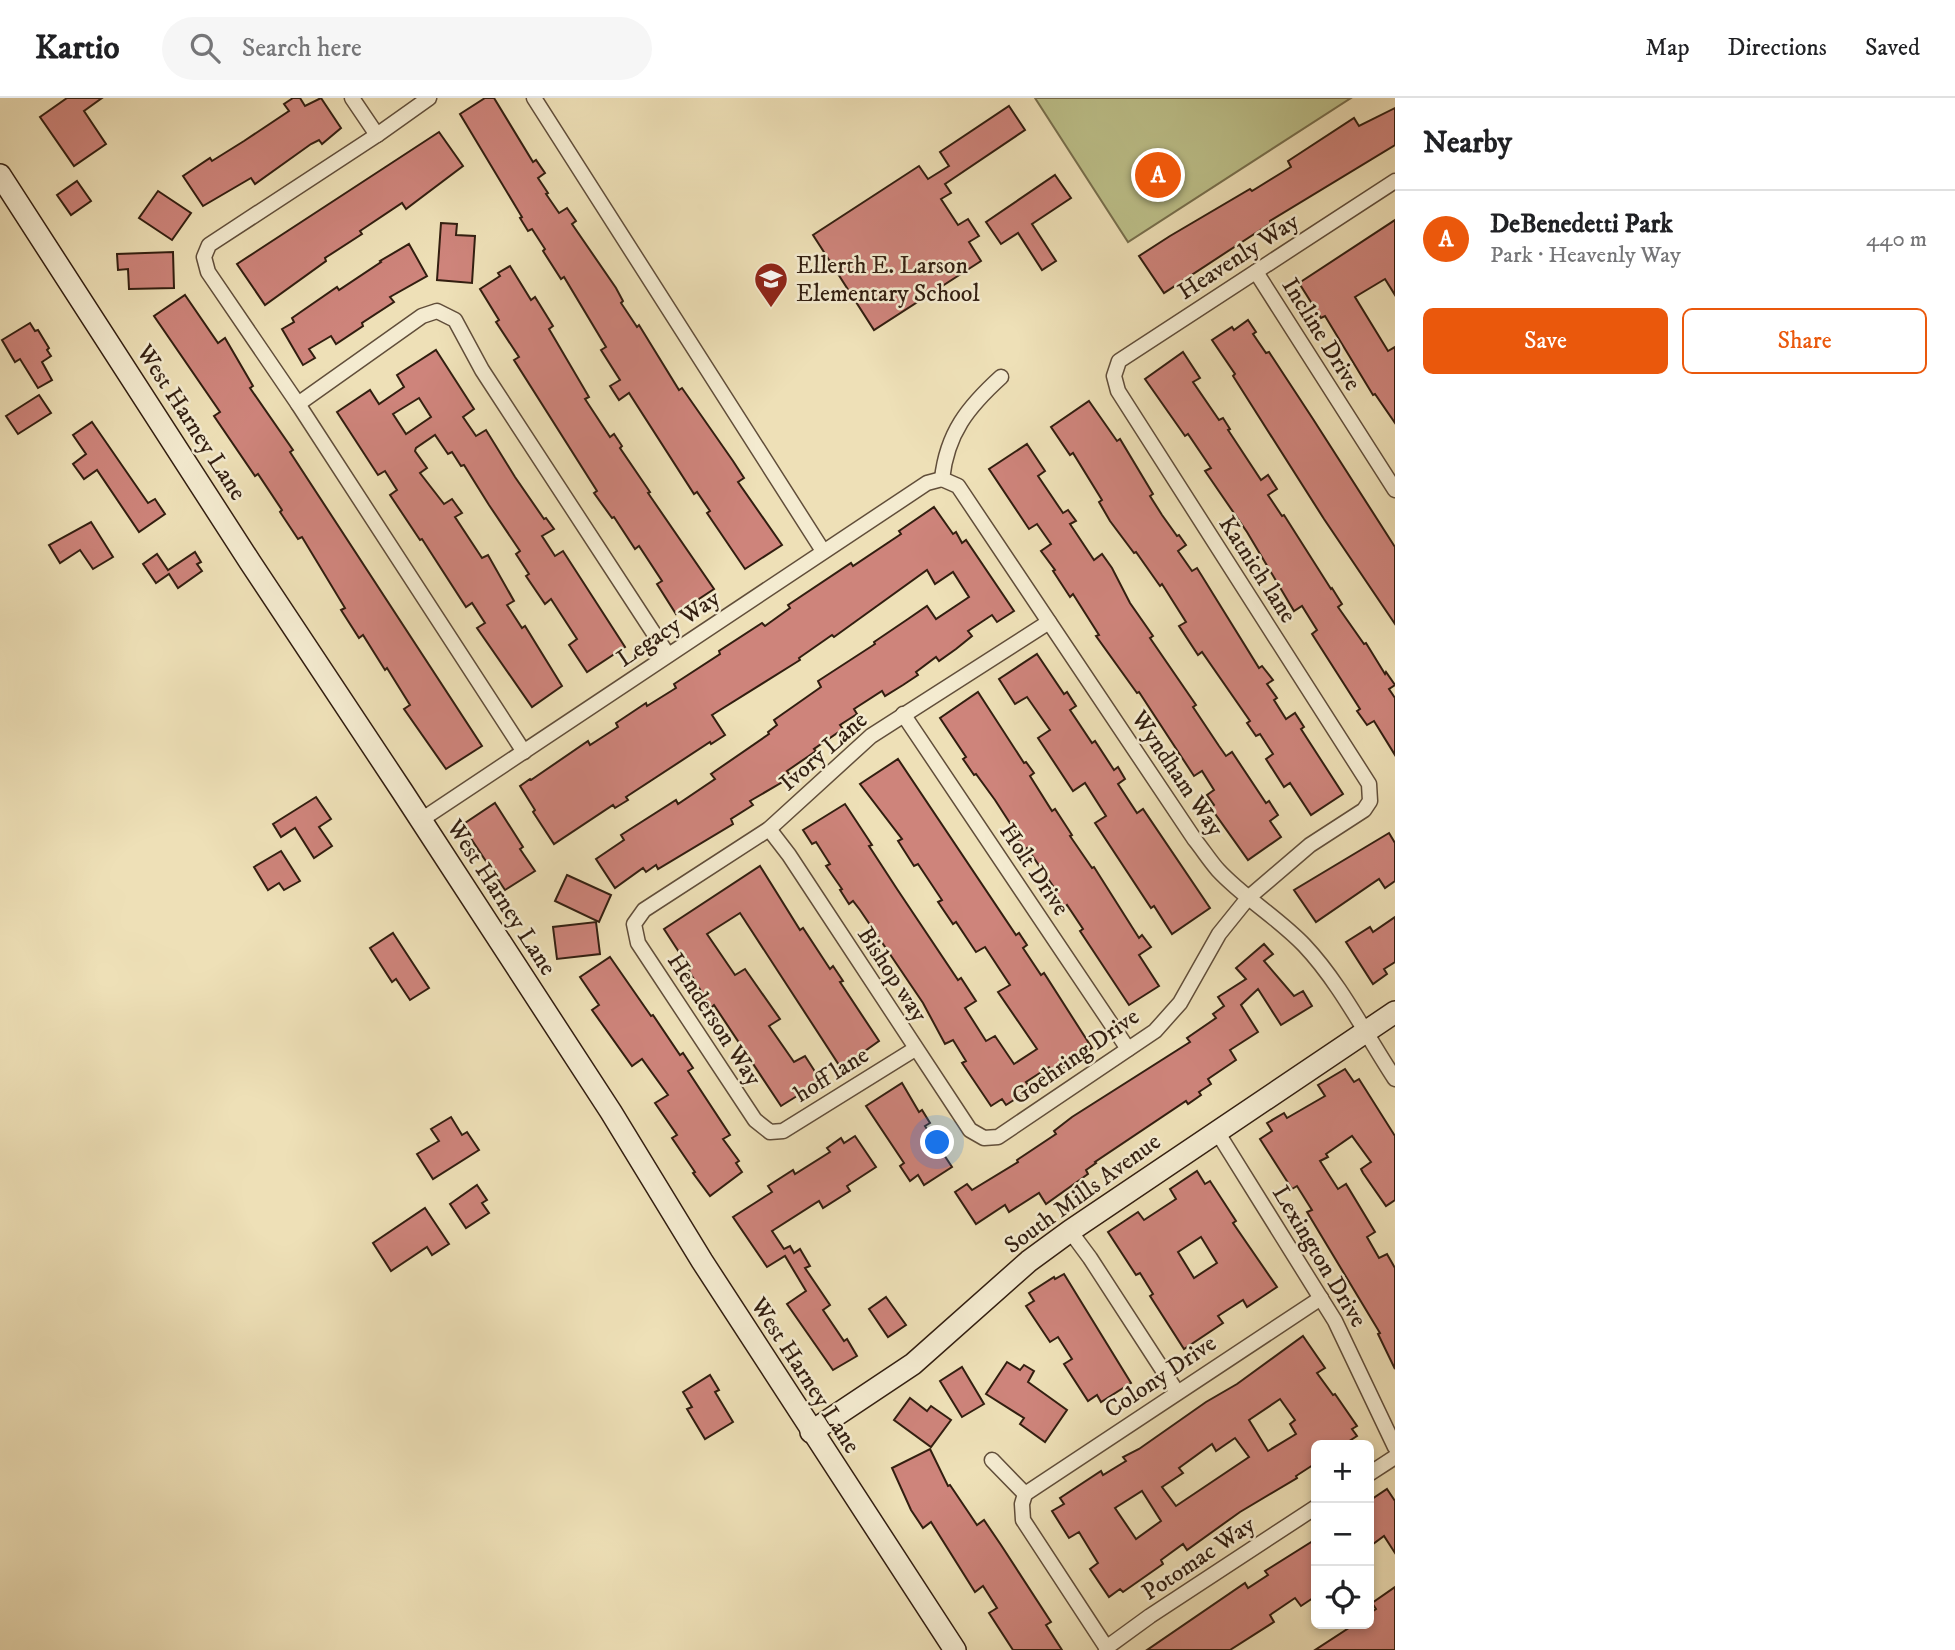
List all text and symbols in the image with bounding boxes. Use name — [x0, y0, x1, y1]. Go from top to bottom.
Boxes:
search box — [162, 17, 652, 80]
text: Kartio — [35, 28, 120, 69]
icon: search — [186, 29, 224, 67]
text: Search here — [242, 32, 362, 65]
text: Map — [1645, 33, 1690, 63]
text: Directions — [1728, 33, 1827, 63]
text: Saved — [1865, 33, 1920, 63]
text: Nearby — [1423, 125, 1512, 162]
pin: A — [1135, 149, 1181, 201]
street label: Heavenly Way — [1172, 206, 1305, 307]
text: DeBenedetti Park — [1490, 208, 1673, 241]
text: A — [1439, 225, 1453, 254]
text: 440 m — [1866, 225, 1927, 254]
text: Park · Heavenly Way — [1490, 241, 1681, 270]
place label: Ellerth E. Larson Elementary School — [796, 251, 980, 309]
school or university icon: Ellerth E. Larson Elementary School — [752, 260, 790, 309]
street label: Incline Drive — [1275, 273, 1368, 396]
button: Save — [1423, 308, 1668, 374]
button: Share — [1682, 308, 1927, 374]
street label: West Harney Lane — [129, 338, 253, 506]
street label: Katnich lane — [1212, 510, 1303, 629]
street label: Legacy Way — [611, 583, 726, 674]
street label: Wyndham Way — [1124, 704, 1231, 843]
street label: Ivory Lane — [773, 705, 874, 798]
street label: West Harney Lane — [439, 813, 563, 981]
street label: Holt Drive — [992, 818, 1076, 921]
street label: Bishop way — [850, 921, 934, 1028]
street label: Henderson Way — [660, 947, 769, 1092]
street label: Goehring Drive — [1006, 1002, 1145, 1112]
street label: hoff lane — [789, 1040, 875, 1109]
your location — [920, 1125, 954, 1159]
street label: South Mills Avenue — [998, 1127, 1167, 1261]
street label: Lexington Drive — [1265, 1180, 1373, 1333]
street label: West Harney Lane — [743, 1291, 867, 1459]
street label: Colony Drive — [1099, 1328, 1222, 1425]
map controls — [1311, 1440, 1374, 1629]
button: + — [1311, 1440, 1374, 1503]
button: − — [1311, 1503, 1374, 1566]
street label: Potomac Way — [1136, 1510, 1261, 1608]
button: locate — [1311, 1566, 1374, 1629]

